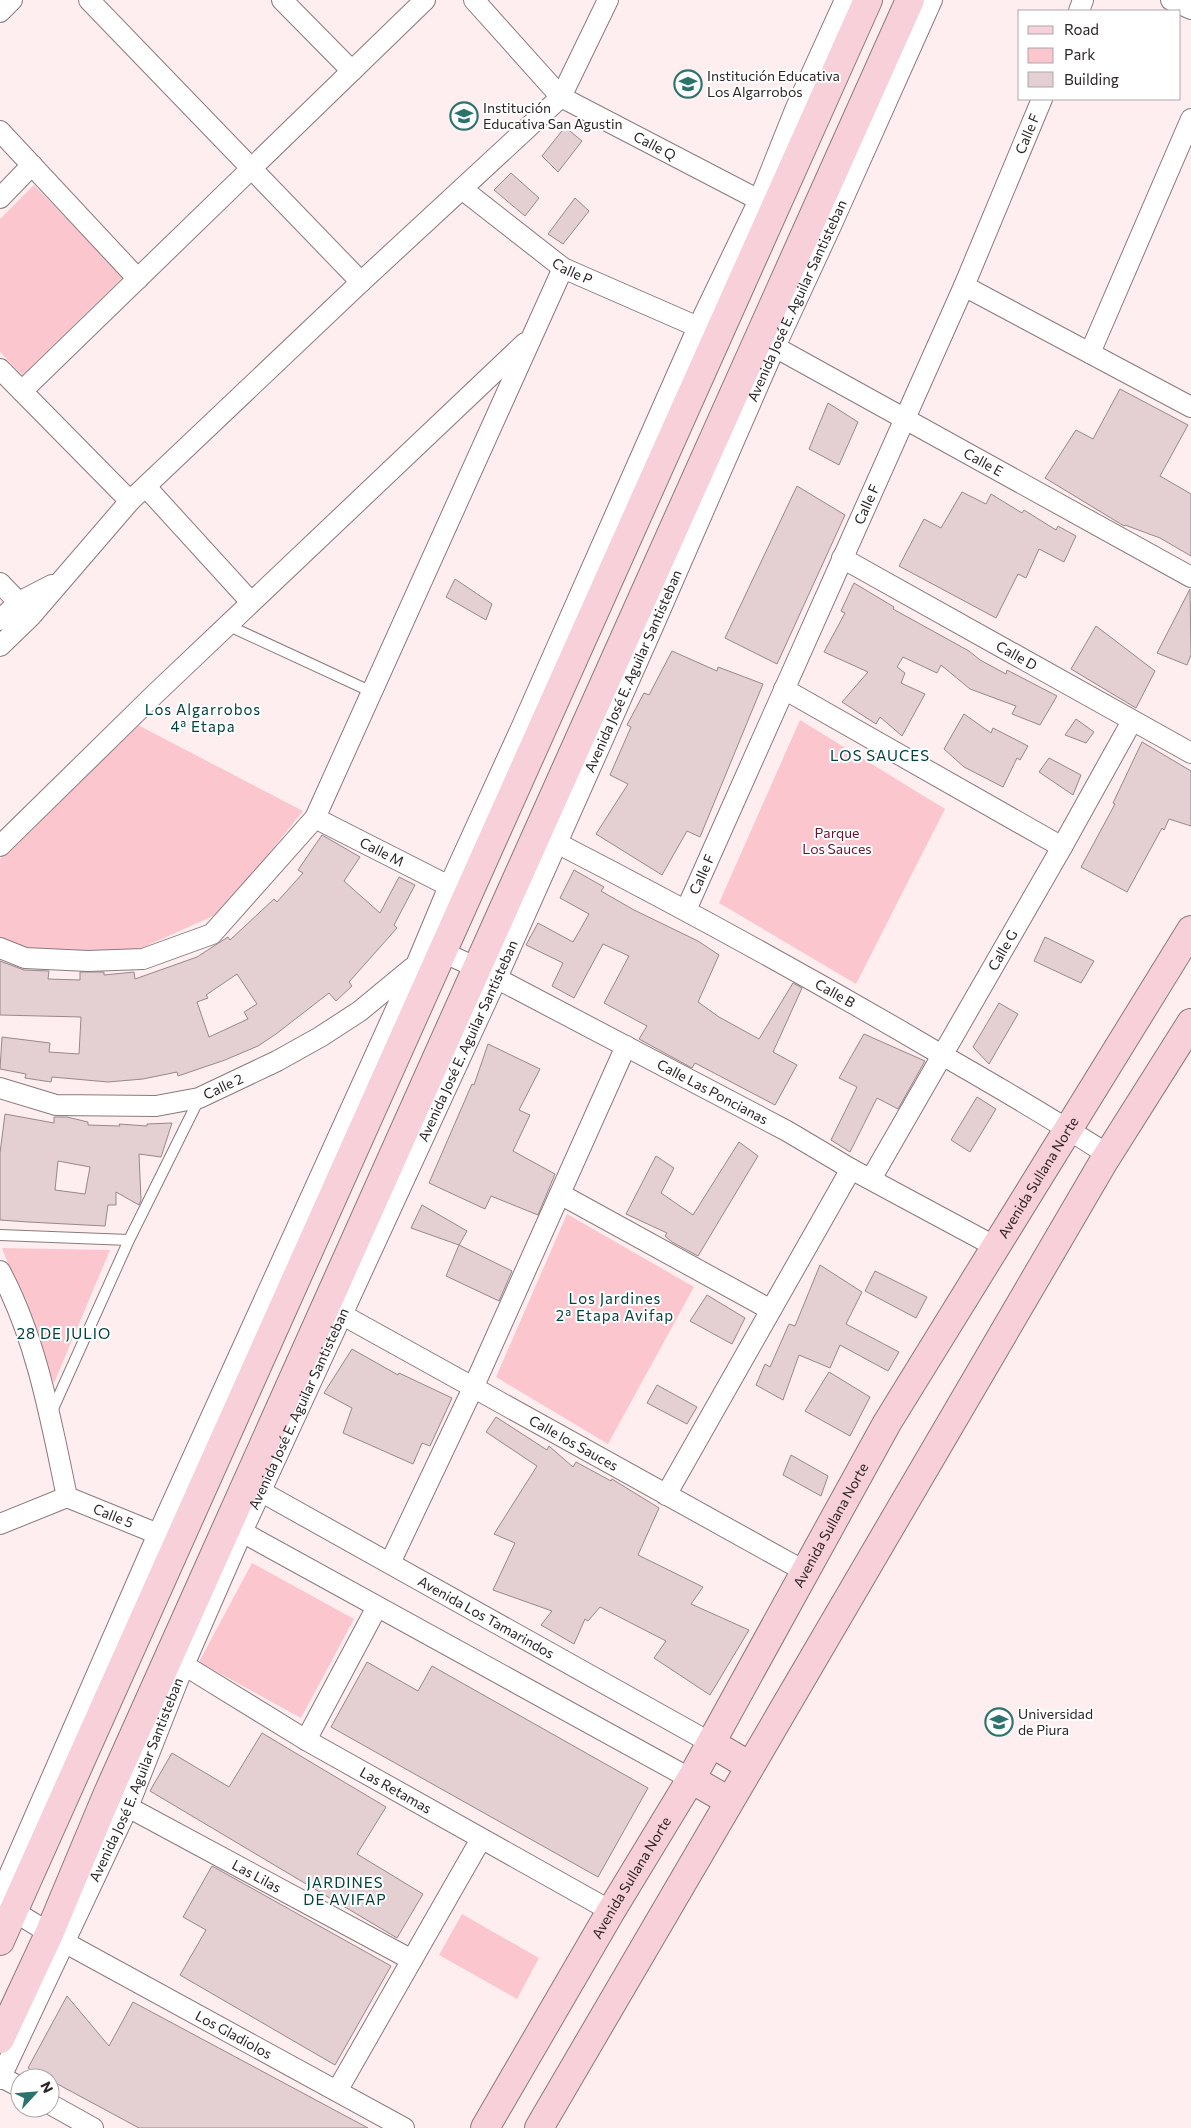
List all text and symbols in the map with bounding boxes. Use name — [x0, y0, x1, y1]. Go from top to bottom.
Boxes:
legend — [1018, 10, 1181, 100]
text: Road — [1064, 20, 1099, 38]
text: Park — [1064, 45, 1095, 63]
place label: Institución Educativa Los Algarrobos — [707, 67, 840, 100]
school or university icon: Institución Educativa Los Algarrobos — [673, 69, 703, 99]
text: Building — [1064, 70, 1119, 88]
place label: Institución Educativa San Agustin — [483, 99, 623, 132]
school or university icon: Institución Educativa San Agustin — [449, 101, 479, 131]
street label: Calle F — [1011, 111, 1043, 156]
street label: Calle Q — [631, 127, 679, 163]
street label: Avenida José E. Aguilar Santisteban — [743, 197, 850, 404]
street label: Calle P — [549, 254, 595, 288]
street label: Calle E — [961, 444, 1006, 479]
street label: Calle F — [850, 482, 883, 527]
street label: Avenida José E. Aguilar Santisteban — [580, 567, 685, 775]
street label: Calle D — [993, 637, 1040, 673]
district label: Los Algarrobos 4ª Etapa — [145, 700, 261, 735]
district label: LOS SAUCES — [830, 746, 930, 764]
park label: Parque Los Sauces — [802, 824, 872, 857]
street label: Calle M — [357, 833, 407, 870]
street label: Calle F — [685, 851, 718, 897]
street label: Calle G — [984, 926, 1021, 973]
street label: Avenida José E. Aguilar Santisteban — [414, 937, 521, 1144]
street label: Calle B — [812, 975, 858, 1011]
street label: Calle Las Poncianas — [654, 1055, 771, 1128]
street label: Calle 2 — [200, 1069, 246, 1103]
street label: Avenida Sullana Norte — [994, 1114, 1082, 1241]
district label: Los Jardines 2ª Etapa Avifap — [556, 1289, 674, 1324]
street label: Avenida José E. Aguilar Santisteban — [245, 1305, 352, 1512]
district label: 28 DE JULIO — [17, 1324, 111, 1342]
street label: Calle los Sauces — [526, 1411, 621, 1474]
street label: Avenida Sullana Norte — [789, 1460, 871, 1590]
street label: Calle 5 — [91, 1500, 136, 1531]
street label: Avenida Los Tamarindos — [415, 1572, 557, 1662]
street label: Avenida José E. Aguilar Santisteban — [85, 1675, 186, 1884]
place label: Universidad de Piura — [1018, 1705, 1093, 1738]
school or university icon: Universidad de Piura — [984, 1707, 1014, 1737]
street label: Las Retamas — [357, 1763, 435, 1817]
street label: Avenida Sullana Norte — [588, 1813, 674, 1941]
street label: Las Lilas — [229, 1856, 284, 1896]
district label: JARDINES DE AVIFAP — [303, 1873, 387, 1908]
street label: Los Gladiolos — [193, 2007, 275, 2062]
north arrow — [10, 2068, 60, 2118]
text: N — [37, 2079, 57, 2096]

